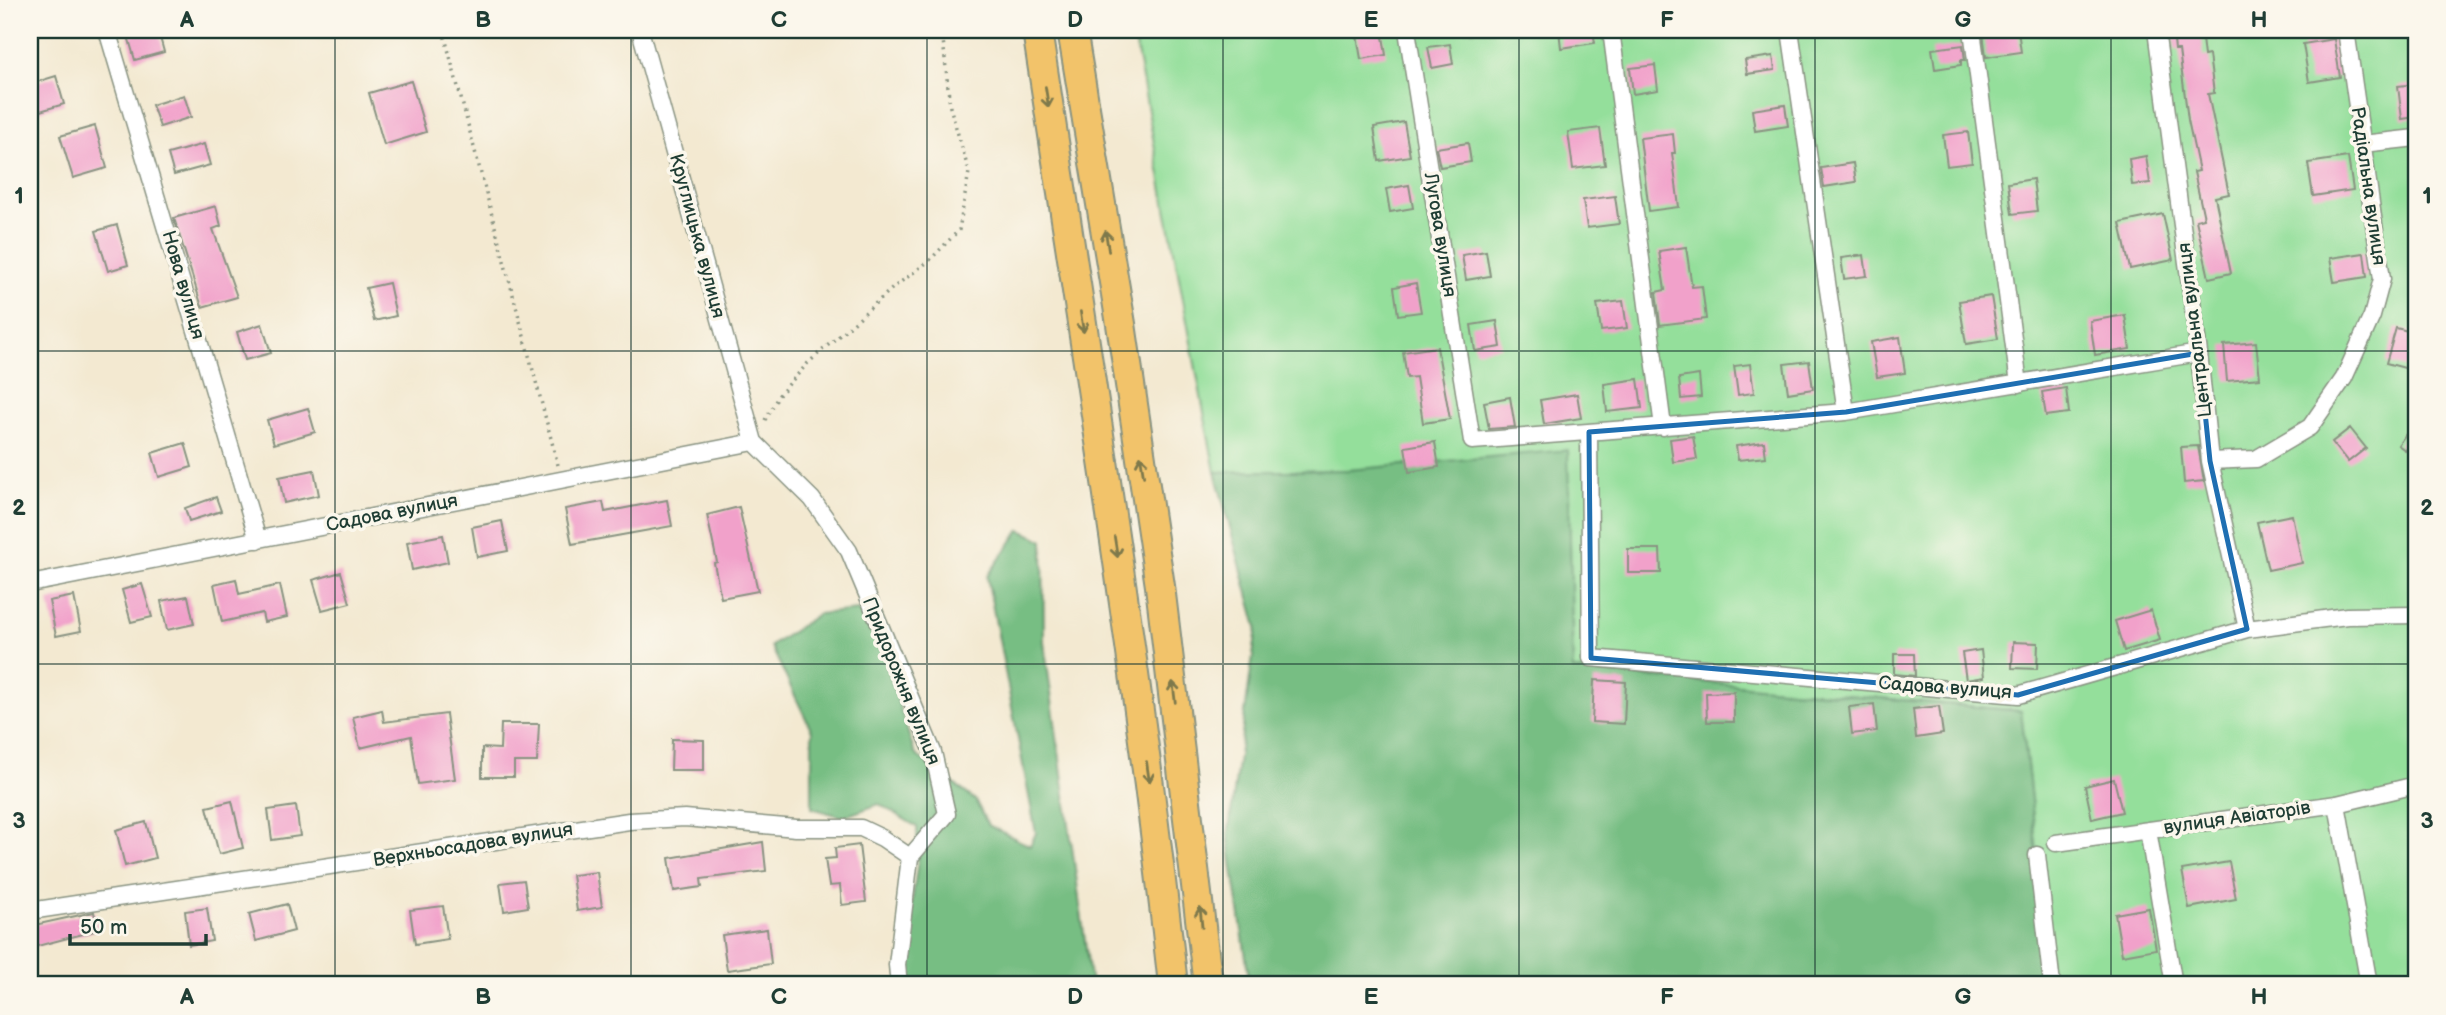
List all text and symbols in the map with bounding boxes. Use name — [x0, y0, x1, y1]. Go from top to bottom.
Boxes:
text: A — [179, 6, 195, 34]
text: B — [475, 6, 491, 34]
text: C — [771, 6, 787, 34]
text: D — [1067, 6, 1083, 34]
text: E — [1364, 6, 1379, 34]
text: F — [1660, 6, 1674, 34]
text: G — [1955, 6, 1972, 34]
text: H — [2250, 6, 2268, 34]
one-way arrow — [1041, 85, 1054, 108]
street label: Радіальна вулиця — [2345, 105, 2391, 267]
street label: Круглицька вулиця — [664, 151, 730, 321]
street label: Лугова вулиця — [1419, 170, 1461, 299]
text: 1 — [14, 182, 24, 210]
text: 1 — [2422, 182, 2432, 210]
street label: Нова вулиця — [156, 228, 210, 342]
one-way arrow — [1100, 231, 1113, 253]
street label: Центральна вулиця — [2173, 241, 2217, 419]
one-way arrow — [1075, 310, 1088, 333]
one-way arrow — [1135, 455, 1148, 478]
street label: Садова вулиця — [324, 489, 460, 537]
text: 2 — [12, 494, 26, 522]
text: 2 — [2420, 494, 2434, 522]
one-way arrow — [1110, 535, 1123, 558]
street label: Придорожня вулиця — [857, 594, 945, 768]
street label: Садова вулиця — [1878, 672, 2012, 704]
one-way arrow — [1167, 681, 1180, 703]
one-way arrow — [1141, 760, 1154, 783]
street label: вулиця Авіаторів — [2162, 796, 2312, 840]
text: 3 — [12, 807, 26, 835]
text: 3 — [2420, 807, 2434, 835]
street label: Верхньосадова вулиця — [371, 818, 575, 872]
scale bar — [70, 903, 206, 947]
one-way arrow — [1194, 907, 1207, 929]
text: 50 m — [80, 915, 127, 940]
text: A — [179, 983, 195, 1011]
text: B — [475, 983, 491, 1011]
text: C — [771, 983, 787, 1011]
text: D — [1067, 983, 1083, 1011]
text: E — [1364, 983, 1379, 1011]
text: F — [1660, 983, 1674, 1011]
text: G — [1955, 983, 1972, 1011]
text: H — [2250, 983, 2268, 1011]

